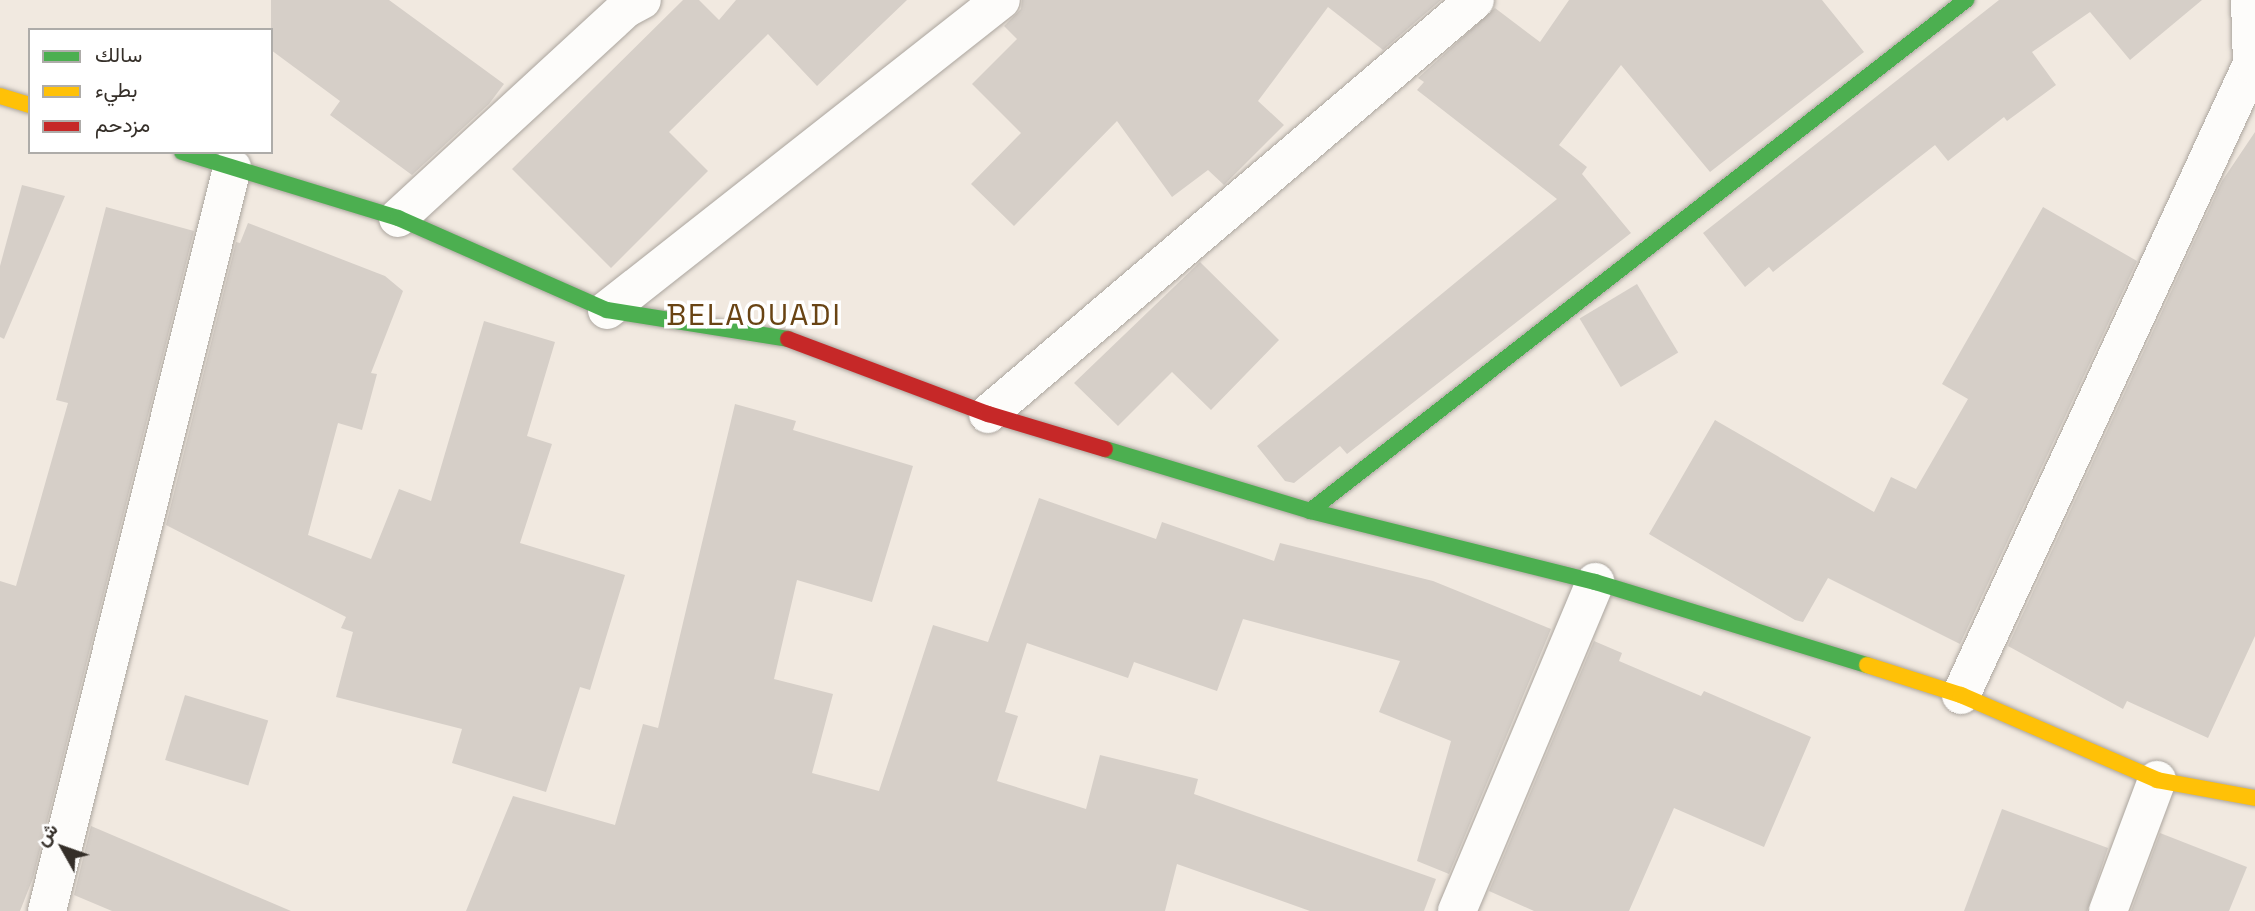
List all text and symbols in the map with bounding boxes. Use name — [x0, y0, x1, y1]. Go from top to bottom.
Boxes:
legend — [28, 28, 273, 154]
text: سالك — [95, 41, 142, 68]
text: بطيء — [95, 76, 138, 103]
text: مزدحم — [95, 111, 150, 138]
district label: BELAOUADI — [667, 297, 841, 333]
north arrow — [28, 813, 98, 883]
text: ش — [30, 817, 63, 851]

